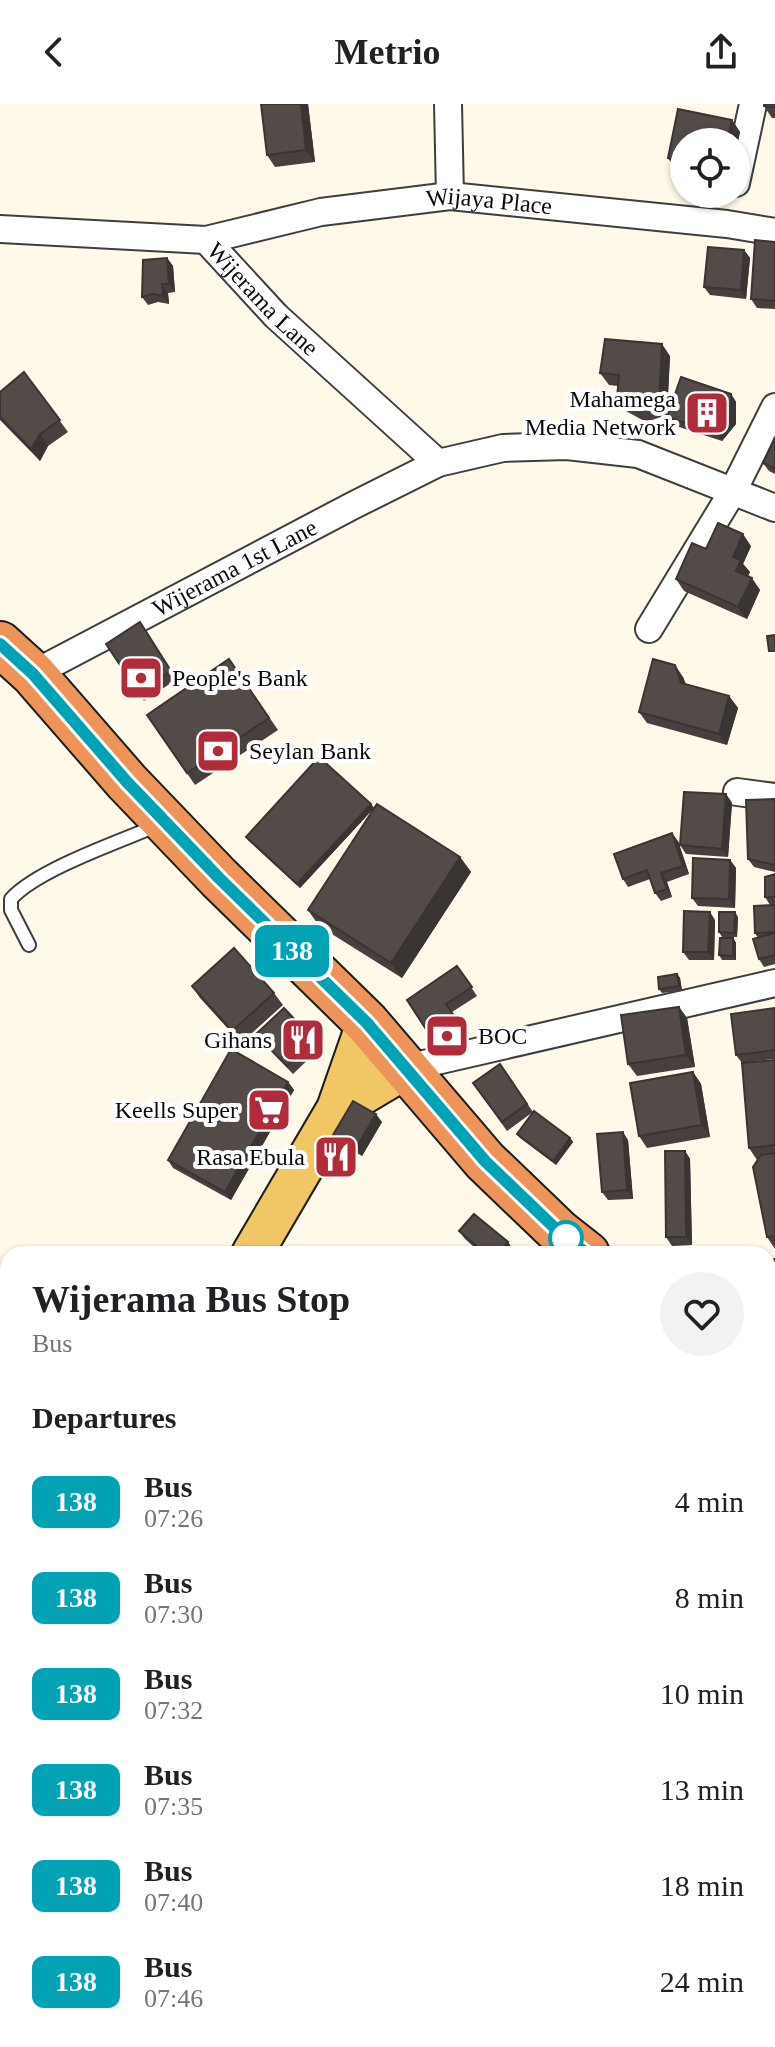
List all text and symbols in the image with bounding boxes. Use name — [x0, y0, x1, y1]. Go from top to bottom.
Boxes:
icon: back — [32, 30, 76, 74]
icon: share — [699, 30, 743, 74]
text: Metrio — [335, 32, 440, 72]
map controls — [670, 128, 750, 208]
button: locate — [670, 128, 750, 208]
street label: Wijaya Place — [425, 183, 553, 219]
street label: Wijerama Lane — [202, 237, 324, 361]
place label: Mahamega Media Network — [525, 386, 676, 440]
building icon: Mahamega Media Network — [683, 389, 731, 437]
street label: Wijerama 1st Lane — [148, 514, 321, 622]
bank icon: People's Bank — [117, 654, 165, 702]
place label: People's Bank — [172, 665, 308, 691]
bank icon: Seylan Bank — [194, 727, 242, 775]
place label: Seylan Bank — [249, 738, 371, 764]
line badge: 138 — [246, 925, 338, 977]
text: 138 — [271, 935, 313, 966]
bank icon: BOC — [423, 1012, 471, 1060]
restaurant icon: Gihans — [279, 1016, 327, 1064]
place label: BOC — [478, 1023, 527, 1049]
place label: Gihans — [204, 1027, 272, 1053]
supermarket icon: Keells Super — [245, 1086, 293, 1134]
place label: Keells Super — [115, 1097, 238, 1123]
restaurant icon: Rasa Ebula — [312, 1133, 360, 1181]
place label: Rasa Ebula — [196, 1144, 305, 1170]
unlabelled marker — [549, 1221, 583, 1255]
button: heart — [660, 1272, 744, 1356]
text: Wijerama Bus Stop — [32, 1278, 350, 1320]
text: Bus — [32, 1329, 72, 1358]
text: Departures — [32, 1401, 176, 1434]
text: Bus — [144, 1470, 192, 1503]
text: 4 min — [675, 1485, 744, 1518]
text: 138 — [55, 1486, 97, 1517]
text: 07:26 — [144, 1504, 203, 1533]
text: Bus — [144, 1566, 192, 1599]
text: 8 min — [675, 1581, 744, 1614]
text: 138 — [55, 1582, 97, 1613]
text: 07:30 — [144, 1600, 203, 1629]
text: Bus — [144, 1662, 192, 1695]
text: 10 min — [660, 1677, 744, 1710]
text: 138 — [55, 1678, 97, 1709]
text: 07:32 — [144, 1696, 203, 1725]
text: Bus — [144, 1758, 192, 1791]
text: 13 min — [660, 1773, 744, 1806]
text: 138 — [55, 1774, 97, 1805]
text: 07:35 — [144, 1792, 203, 1821]
text: Bus — [144, 1854, 192, 1887]
text: 18 min — [660, 1869, 744, 1902]
text: 138 — [55, 1870, 97, 1901]
text: 07:40 — [144, 1888, 203, 1917]
text: Bus — [144, 1950, 192, 1983]
text: 24 min — [660, 1965, 744, 1998]
text: 138 — [55, 1966, 97, 1997]
text: 07:46 — [144, 1984, 203, 2013]

